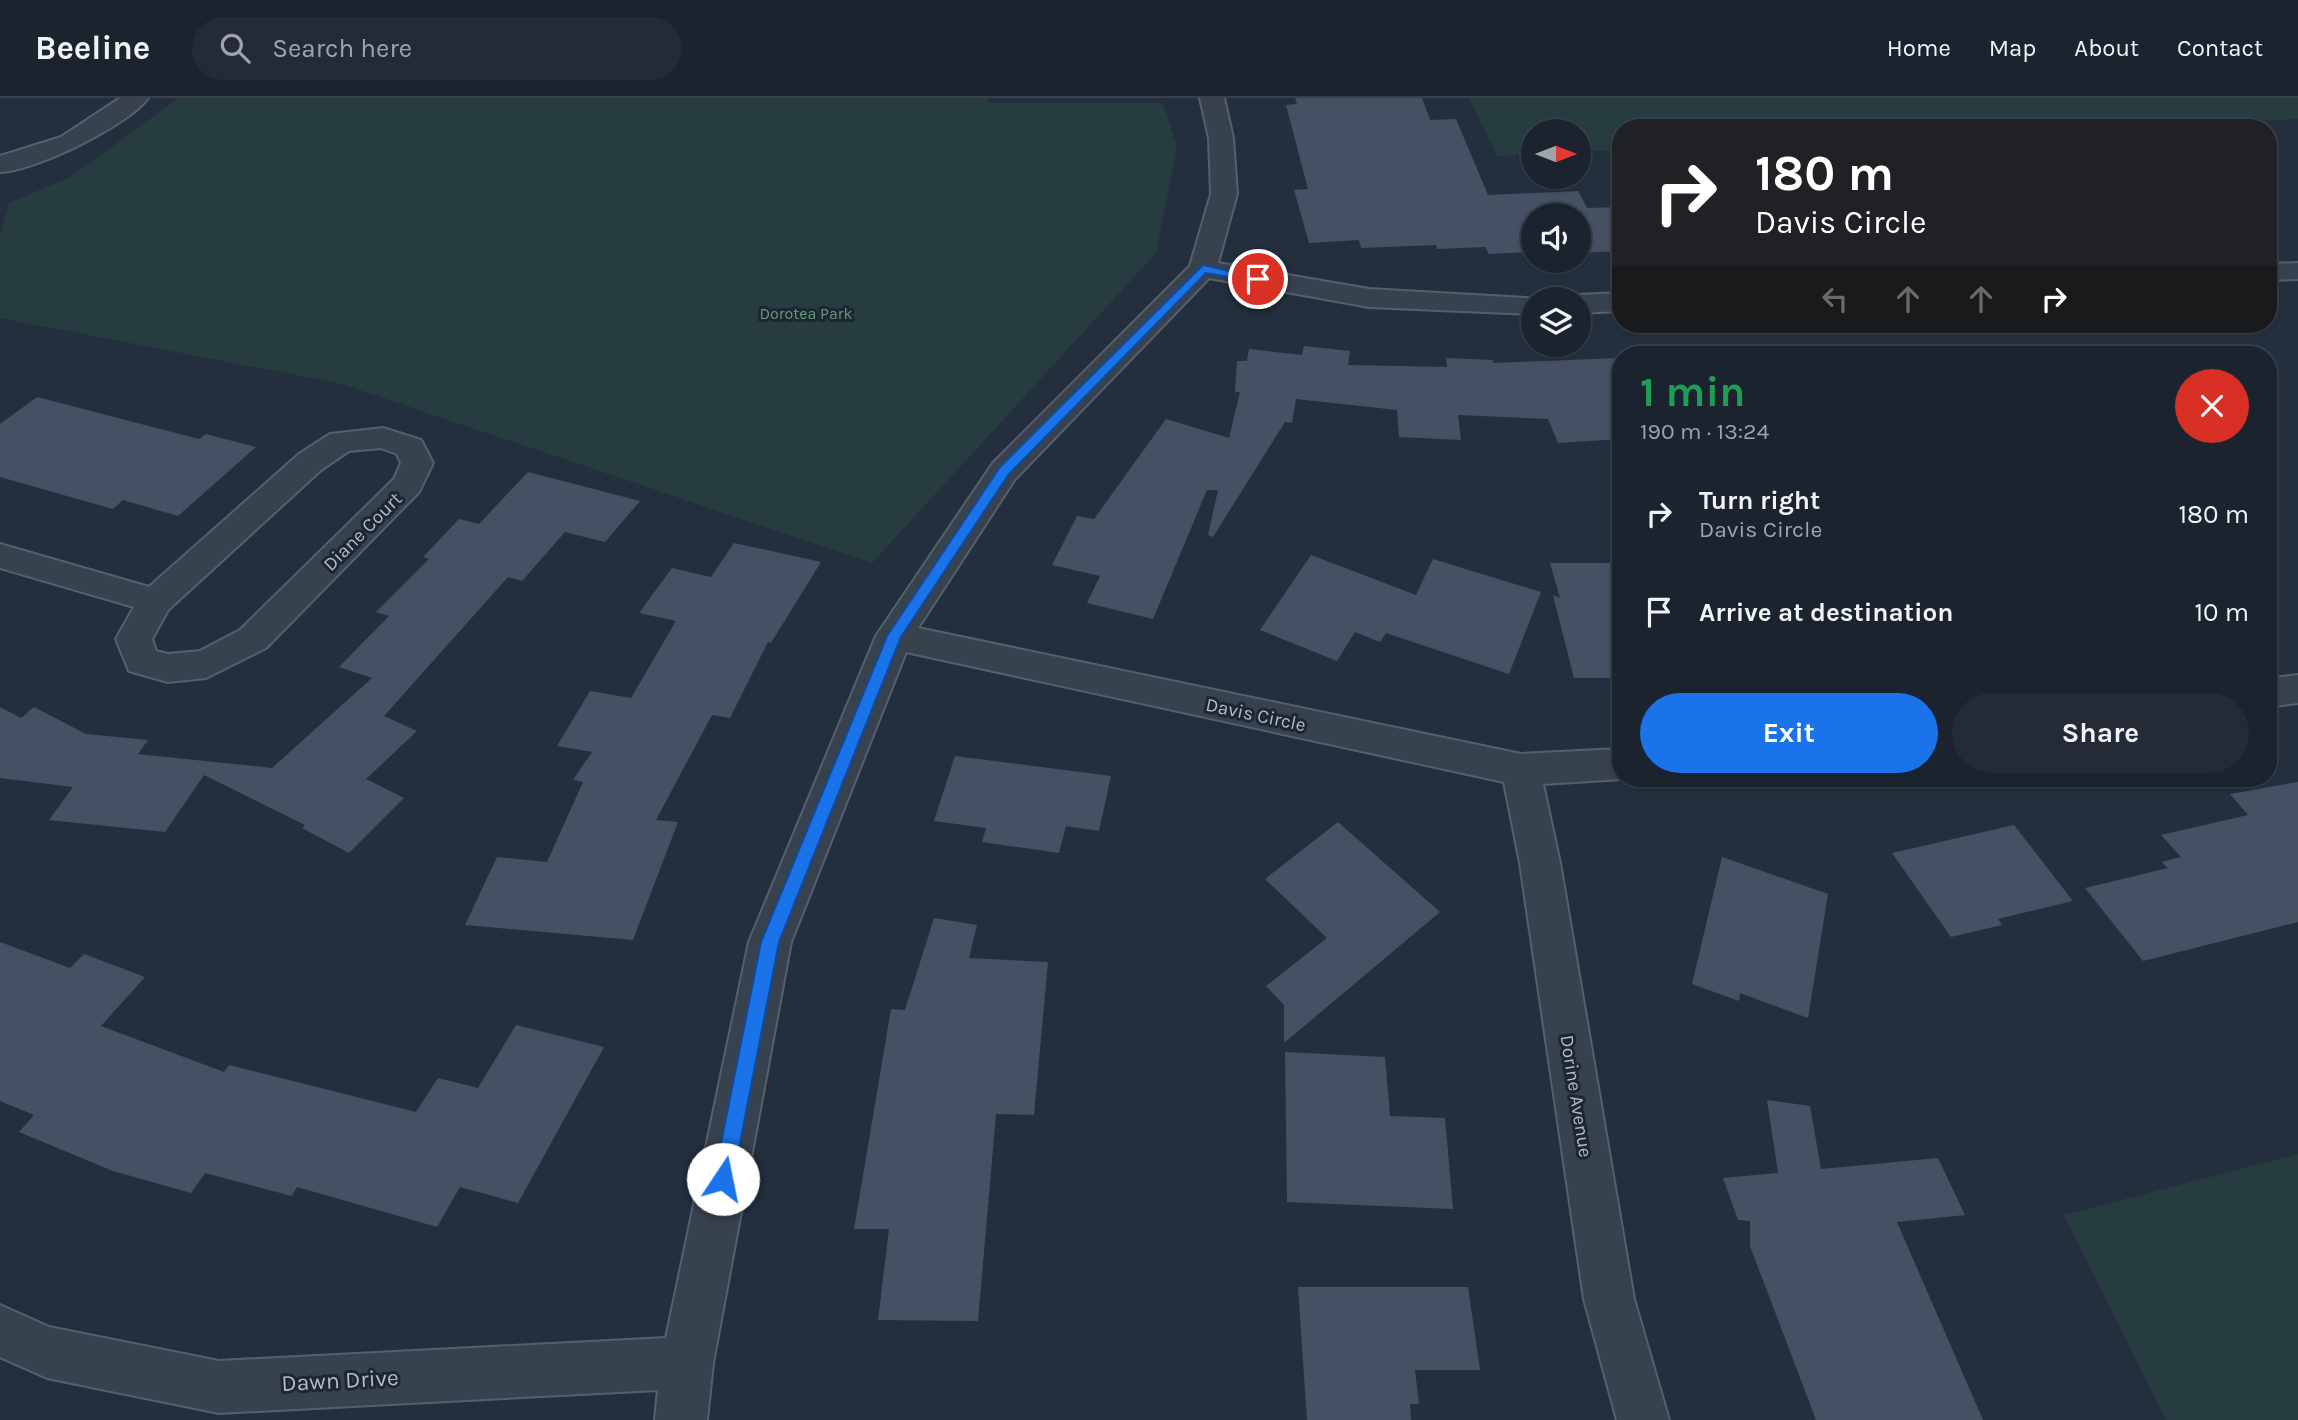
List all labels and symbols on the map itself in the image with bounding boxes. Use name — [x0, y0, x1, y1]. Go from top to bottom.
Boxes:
north arrow — [1521, 119, 1591, 189]
pin — [1228, 249, 1288, 309]
park label: Dorotea Park — [759, 304, 853, 323]
street label: Diane Court — [319, 488, 407, 576]
street label: Davis Circle — [1204, 694, 1308, 736]
street label: Dorine Avenue — [1555, 1033, 1597, 1159]
position arrow — [686, 1142, 760, 1216]
street label: Dawn Drive — [281, 1364, 399, 1397]

